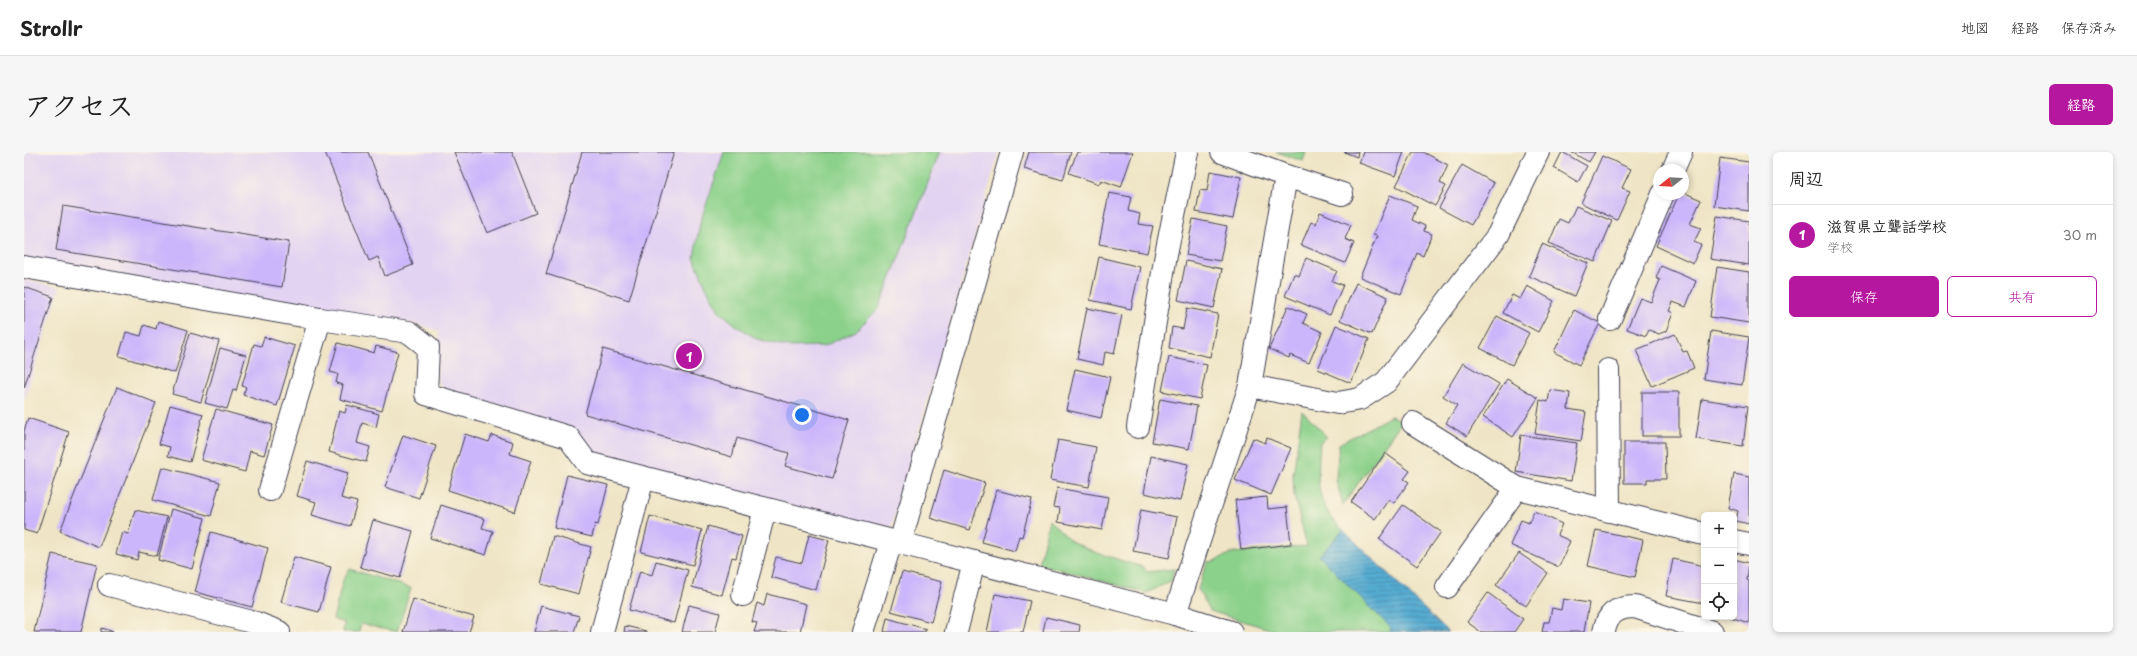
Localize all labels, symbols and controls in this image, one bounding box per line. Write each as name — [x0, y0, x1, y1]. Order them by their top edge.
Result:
text: Strollr — [20, 14, 83, 42]
text: 地図 — [1961, 17, 1989, 38]
text: 経路 — [2011, 17, 2039, 38]
text: 保存済み — [2061, 17, 2117, 38]
text: アクセス — [24, 83, 134, 126]
button: 経路 — [2049, 84, 2113, 125]
north arrow — [1653, 164, 1689, 200]
text: 周辺 — [1789, 165, 1823, 191]
text: 滋賀県立聾話学校 — [1827, 214, 1947, 237]
text: 1 — [1799, 225, 1805, 244]
text: 30 m — [2063, 225, 2097, 244]
text: 学校 — [1827, 237, 1853, 256]
button: 保存 — [1789, 276, 1939, 317]
button: 共有 — [1947, 276, 2097, 317]
pin: 1 — [676, 341, 702, 371]
your location — [792, 405, 812, 425]
map controls — [1701, 512, 1737, 620]
button: + — [1701, 512, 1737, 548]
button: − — [1701, 548, 1737, 584]
button: locate — [1701, 584, 1737, 620]

